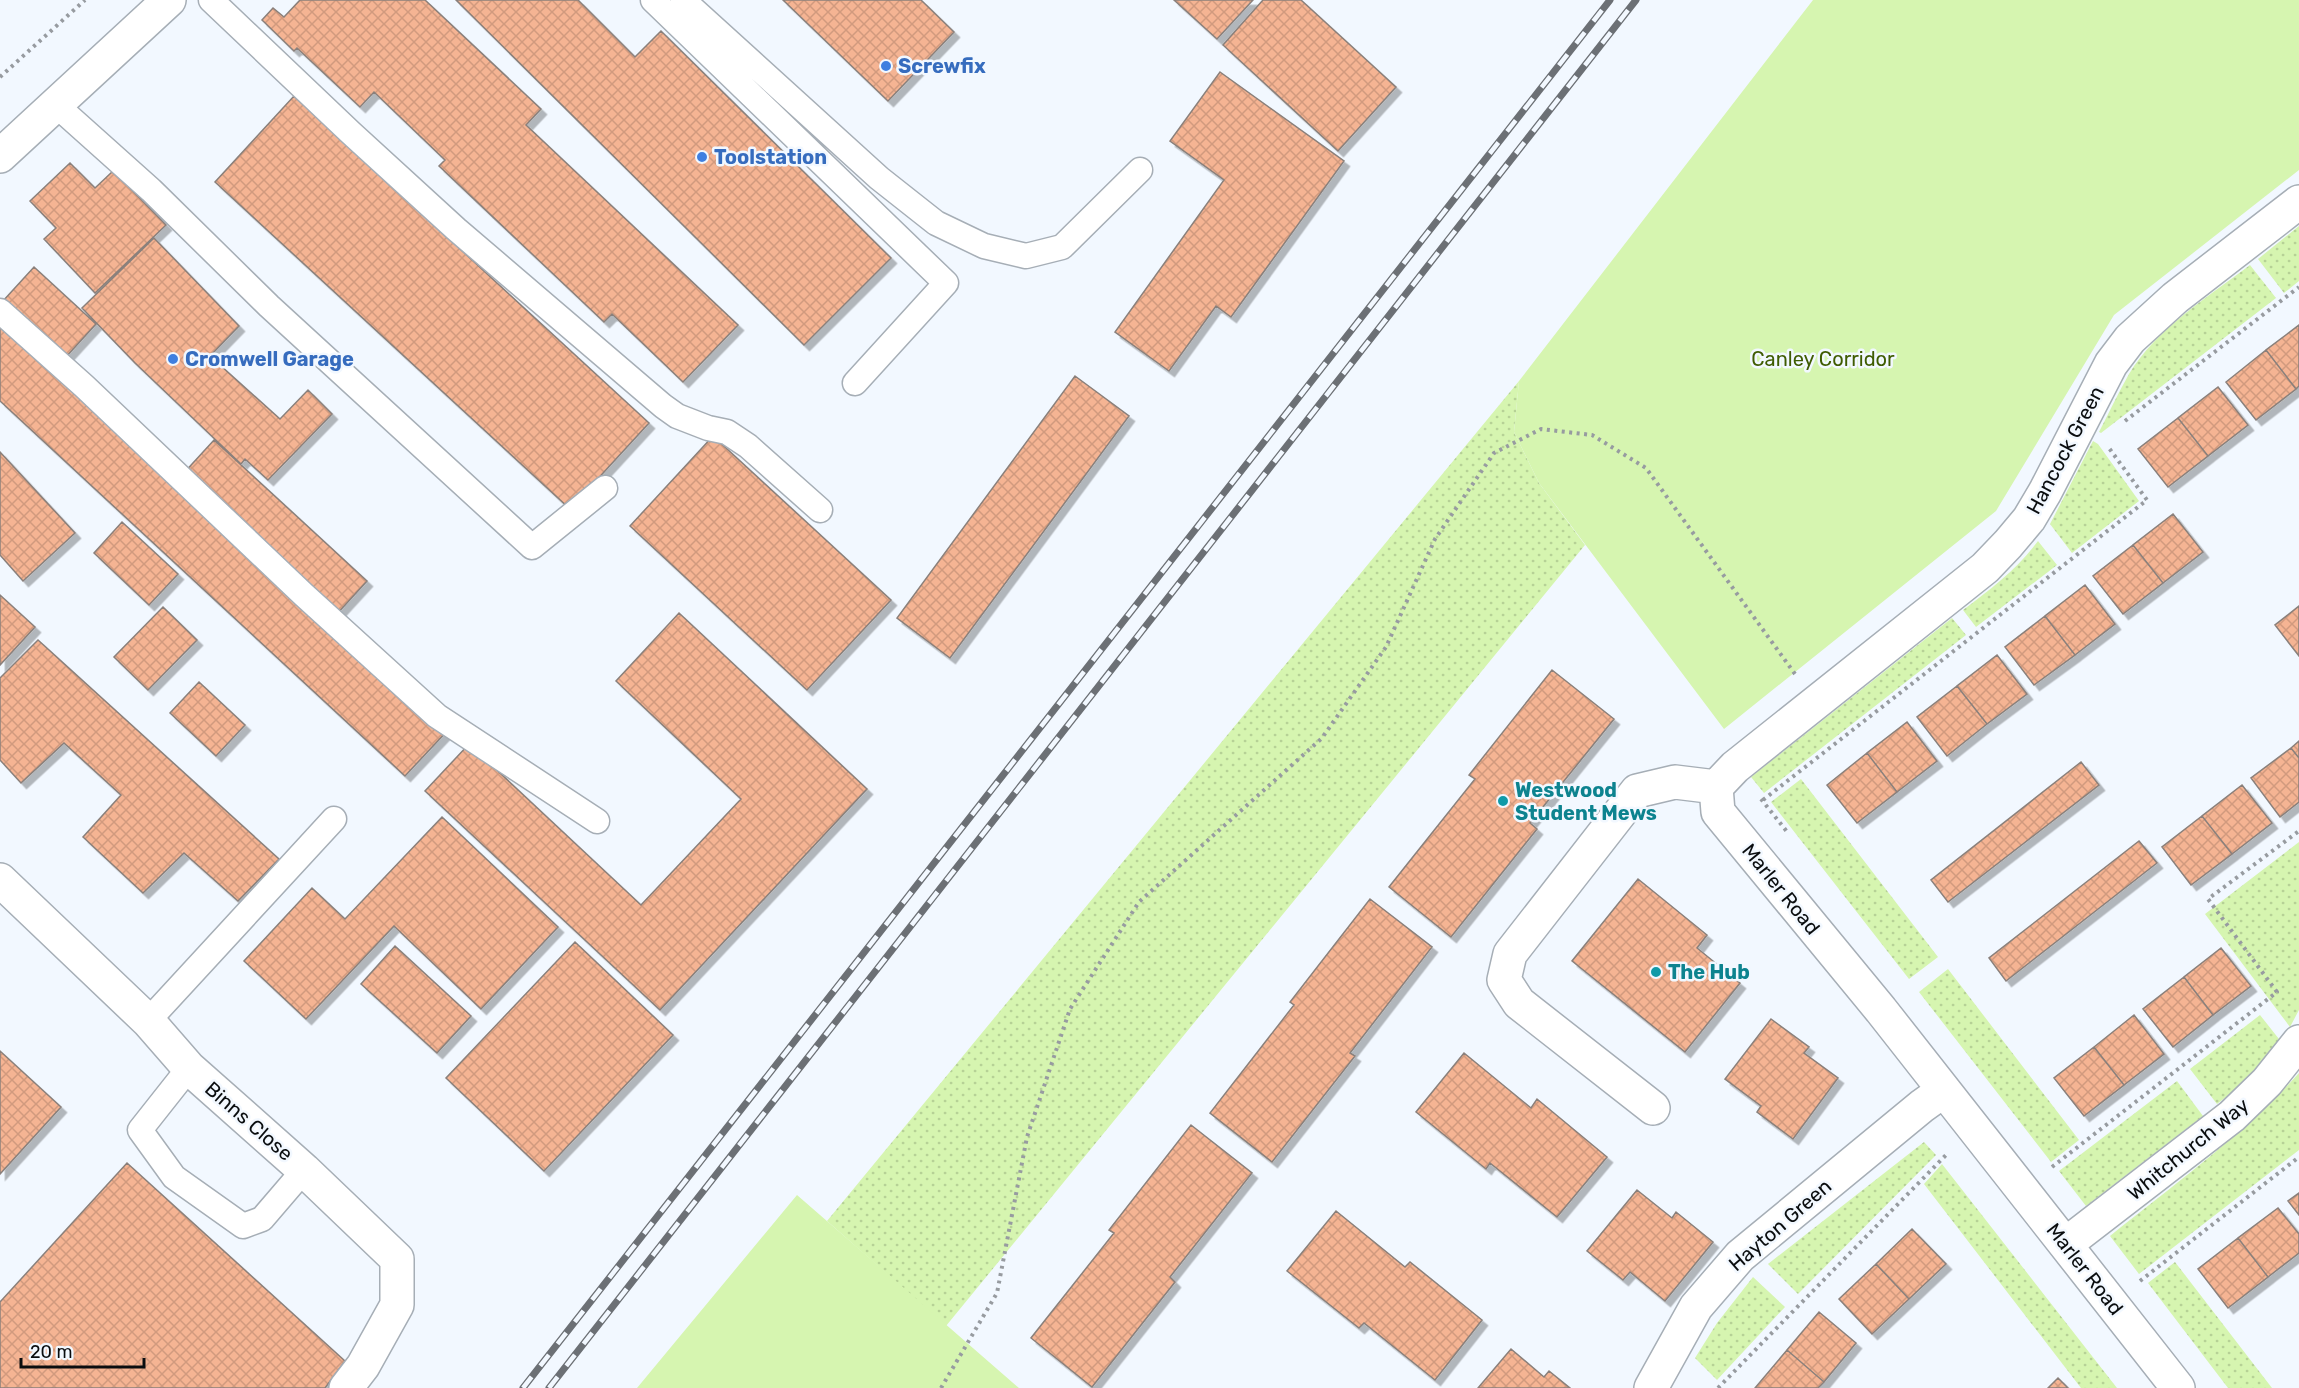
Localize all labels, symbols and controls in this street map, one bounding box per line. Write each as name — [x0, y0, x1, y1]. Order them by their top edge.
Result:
place label: Screwfix — [898, 54, 986, 78]
marker: Screwfix — [879, 59, 893, 73]
place label: Toolstation — [714, 145, 827, 169]
marker: Toolstation — [695, 150, 709, 164]
place label: Cromwell Garage — [185, 347, 354, 371]
park label: Canley Corridor — [1751, 347, 1895, 371]
marker: Cromwell Garage — [166, 352, 180, 366]
street label: Hancock Green — [2021, 382, 2109, 518]
place label: Westwood Student Mews — [1515, 778, 1657, 825]
marker: Westwood Student Mews — [1496, 794, 1510, 808]
street label: Marler Road — [1737, 839, 1825, 939]
place label: The Hub — [1668, 960, 1750, 984]
marker: The Hub — [1649, 965, 1663, 979]
street label: Binns Close — [200, 1076, 298, 1166]
street label: Whitchurch Way — [2123, 1093, 2253, 1205]
street label: Hayton Green — [1724, 1174, 1836, 1276]
street label: Marler Road — [2042, 1218, 2128, 1320]
scale bar — [21, 1331, 144, 1369]
text: 20 m — [30, 1341, 72, 1363]

